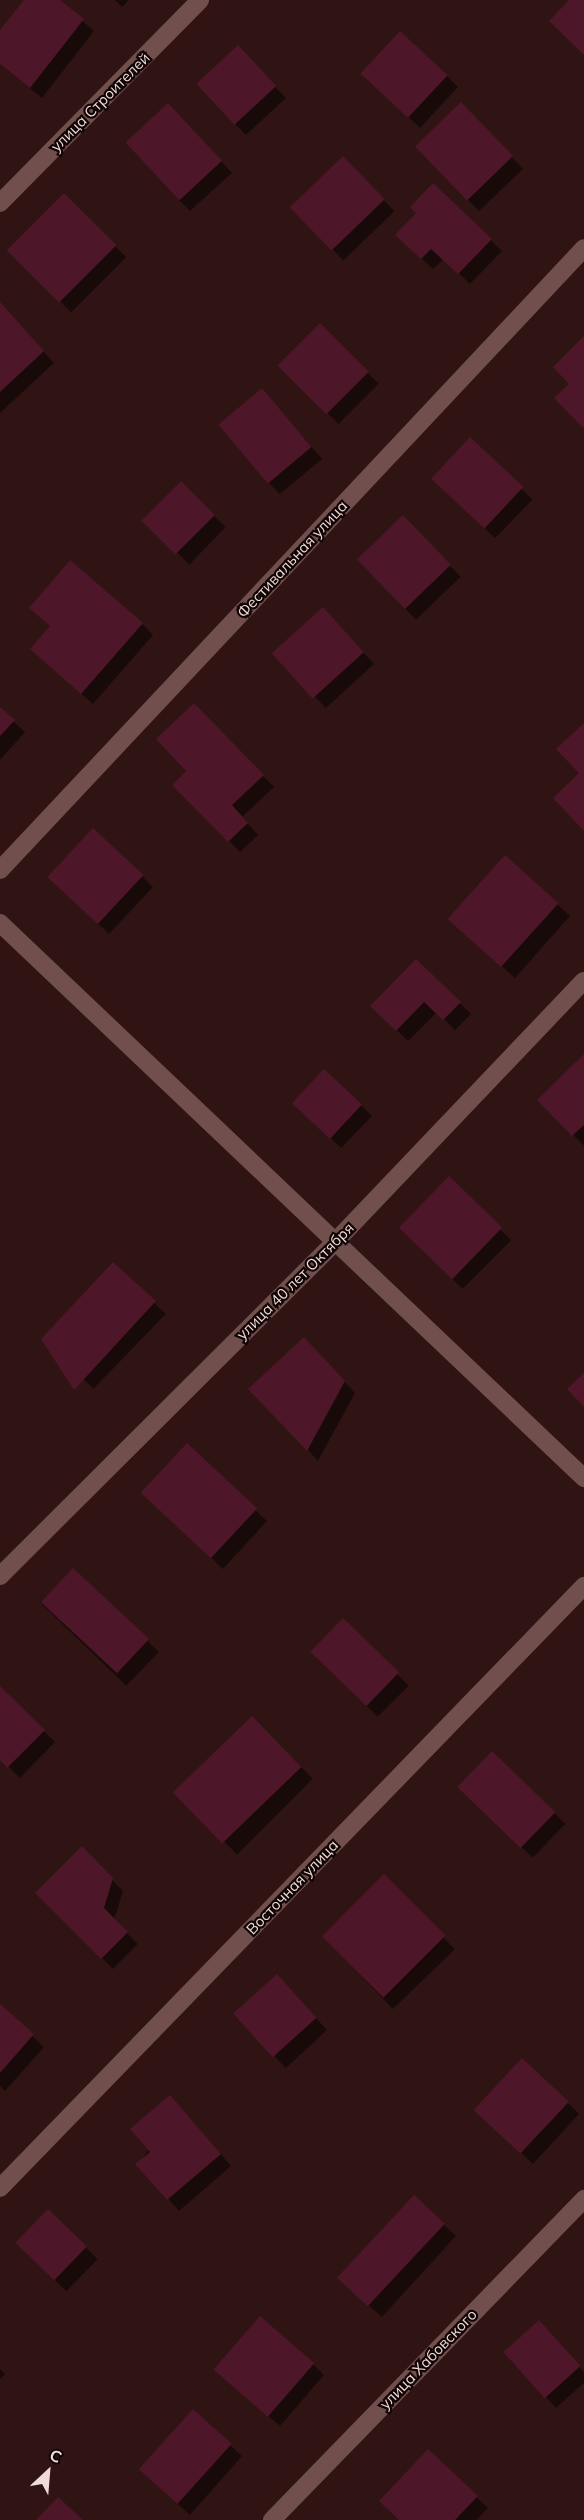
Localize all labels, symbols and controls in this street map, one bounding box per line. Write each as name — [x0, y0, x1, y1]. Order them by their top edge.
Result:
street label: улица Строителей — [47, 49, 153, 155]
street label: Фестивальная улица — [233, 497, 351, 621]
street label: улица 40 лет Октября — [233, 1219, 357, 1343]
street label: Восточная улица — [242, 1836, 342, 1938]
street label: улица Хабовского — [376, 2305, 480, 2413]
north arrow — [18, 2442, 78, 2502]
text: С — [47, 2444, 65, 2467]

